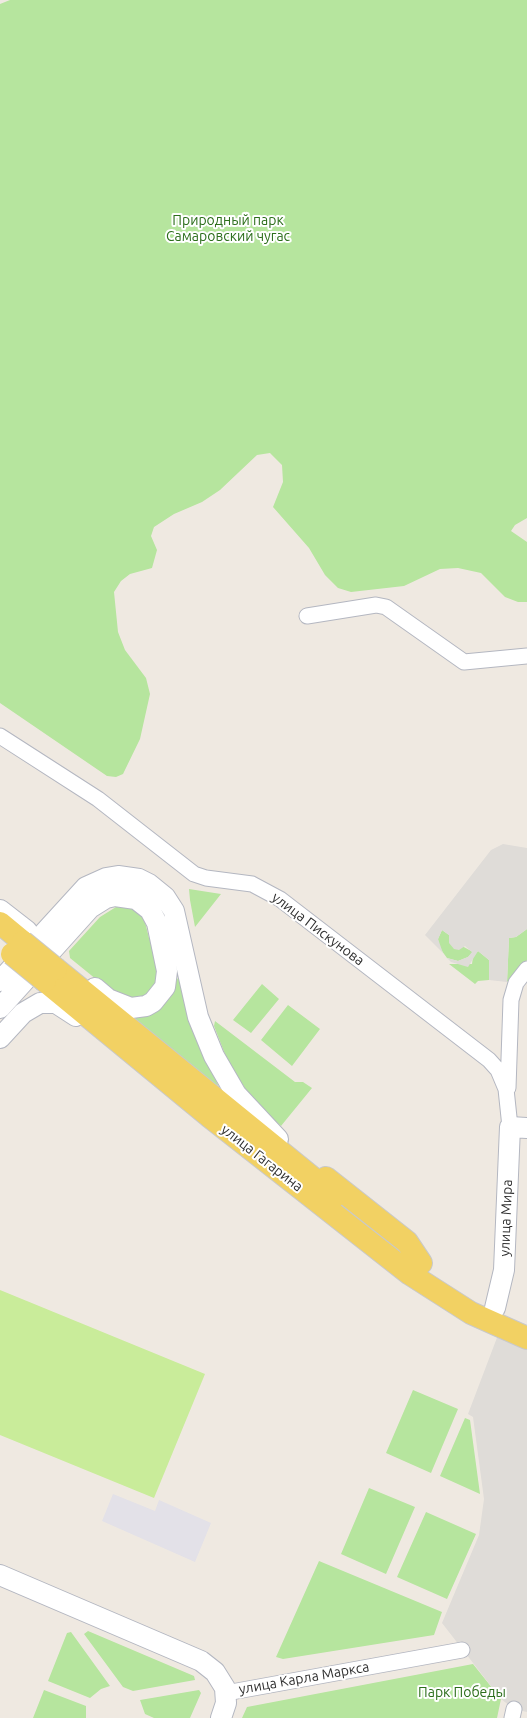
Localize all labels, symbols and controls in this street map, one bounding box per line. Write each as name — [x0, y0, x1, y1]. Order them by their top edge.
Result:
park label: Природный парк Самаровский чугас — [166, 212, 290, 244]
street label: улица Пискунова — [269, 889, 367, 969]
street label: улица Гагарина — [218, 1121, 306, 1195]
street label: улица Мира — [496, 1179, 516, 1257]
street label: улица Карла Маркса — [237, 1658, 371, 1698]
park label: Парк Победы — [418, 1684, 506, 1700]

